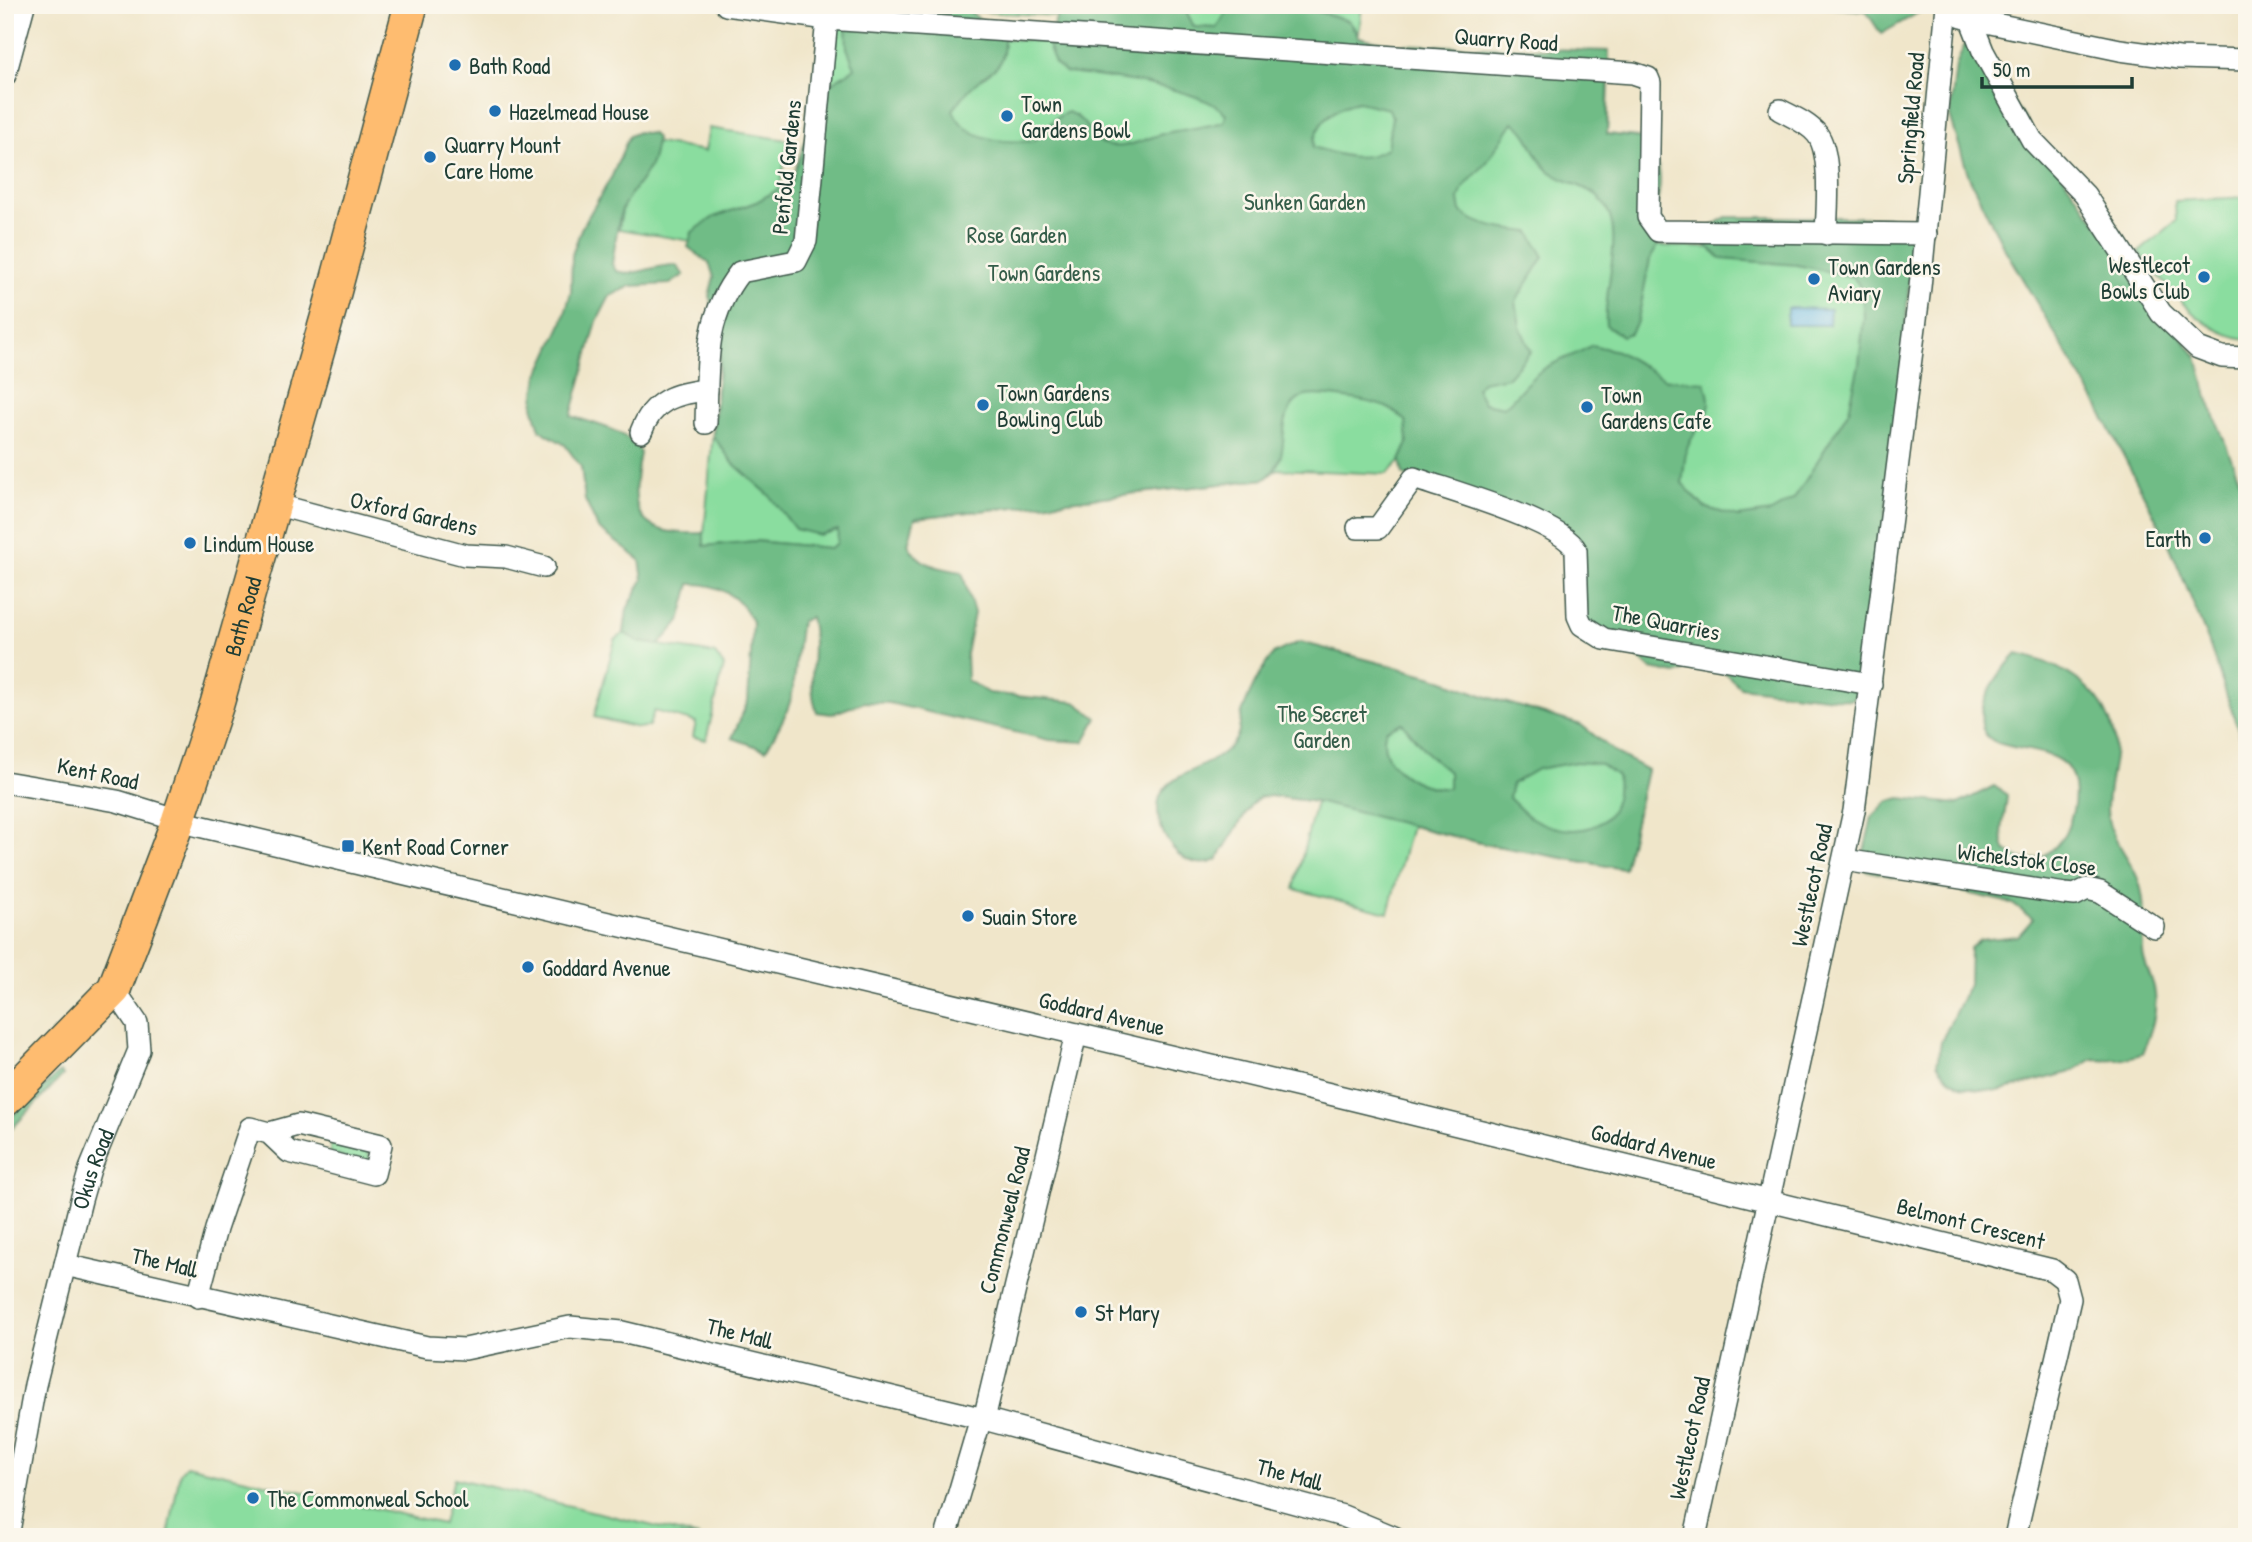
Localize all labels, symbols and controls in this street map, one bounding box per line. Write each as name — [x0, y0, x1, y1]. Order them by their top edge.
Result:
street label: Quarry Road — [1453, 20, 1559, 58]
scale bar — [1982, 46, 2133, 90]
place label: Bath Road — [469, 50, 550, 81]
street label: Springfield Road — [1889, 51, 1931, 185]
text: 50 m — [1993, 55, 2030, 84]
marker: Bath Road — [447, 57, 463, 73]
place label: Town Gardens Bowl — [1021, 88, 1131, 145]
place label: Hazelmead House — [509, 96, 649, 127]
street label: Penfold Gardens — [764, 98, 808, 236]
marker: Hazelmead House — [487, 103, 503, 119]
marker: Town Gardens Bowl — [999, 108, 1015, 124]
place label: Quarry Mount Care Home — [444, 129, 562, 186]
marker: Quarry Mount Care Home — [422, 149, 438, 165]
park label: Sunken Garden — [1244, 186, 1366, 217]
park label: Rose Garden — [967, 219, 1067, 250]
place label: Westlecot Bowls Club — [2101, 249, 2191, 306]
place label: Town Gardens Aviary — [1828, 251, 1941, 308]
park label: Town Gardens — [988, 257, 1100, 288]
marker: Westlecot Bowls Club — [2196, 269, 2212, 285]
marker: Town Gardens Aviary — [1806, 271, 1822, 287]
place label: Town Gardens Bowling Club — [997, 377, 1110, 434]
place label: Town Gardens Cafe — [1601, 379, 1712, 436]
marker: Town Gardens Bowling Club — [975, 397, 991, 413]
marker: Town Gardens Cafe — [1579, 399, 1595, 415]
street label: Oxford Gardens — [347, 483, 481, 543]
place label: Earth — [2145, 523, 2191, 554]
place label: Lindum House — [204, 528, 314, 559]
marker: Earth — [2197, 530, 2213, 546]
marker: Lindum House — [182, 535, 198, 551]
street label: Bath Road — [216, 573, 268, 660]
street label: The Quarries — [1610, 596, 1723, 648]
park label: The Secret Garden — [1277, 698, 1368, 755]
street label: Kent Road — [54, 749, 142, 797]
street label: Westlecot Road — [1783, 821, 1839, 949]
place label: Kent Road Corner — [362, 831, 509, 862]
street label: Wichelstok Close — [1956, 835, 2098, 883]
marker: Kent Road Corner — [340, 838, 356, 854]
place label: Suain Store — [982, 901, 1077, 932]
marker: Suain Store — [960, 908, 976, 924]
place label: Goddard Avenue — [542, 952, 671, 983]
marker: Goddard Avenue — [520, 959, 536, 975]
street label: Goddard Avenue — [1036, 983, 1168, 1043]
street label: Goddard Avenue — [1588, 1115, 1720, 1177]
street label: Okus Road — [64, 1124, 120, 1212]
street label: Commonweal Road — [971, 1143, 1037, 1297]
street label: Belmont Crescent — [1894, 1190, 2049, 1257]
street label: The Mall — [129, 1239, 202, 1285]
place label: St Mary — [1095, 1297, 1160, 1328]
marker: St Mary — [1073, 1304, 1089, 1320]
street label: The Mall — [704, 1310, 778, 1356]
street label: Westlecot Road — [1661, 1374, 1717, 1502]
street label: The Mall — [1253, 1450, 1328, 1498]
place label: The Commonweal School — [267, 1483, 470, 1514]
marker: The Commonweal School — [245, 1490, 261, 1506]

